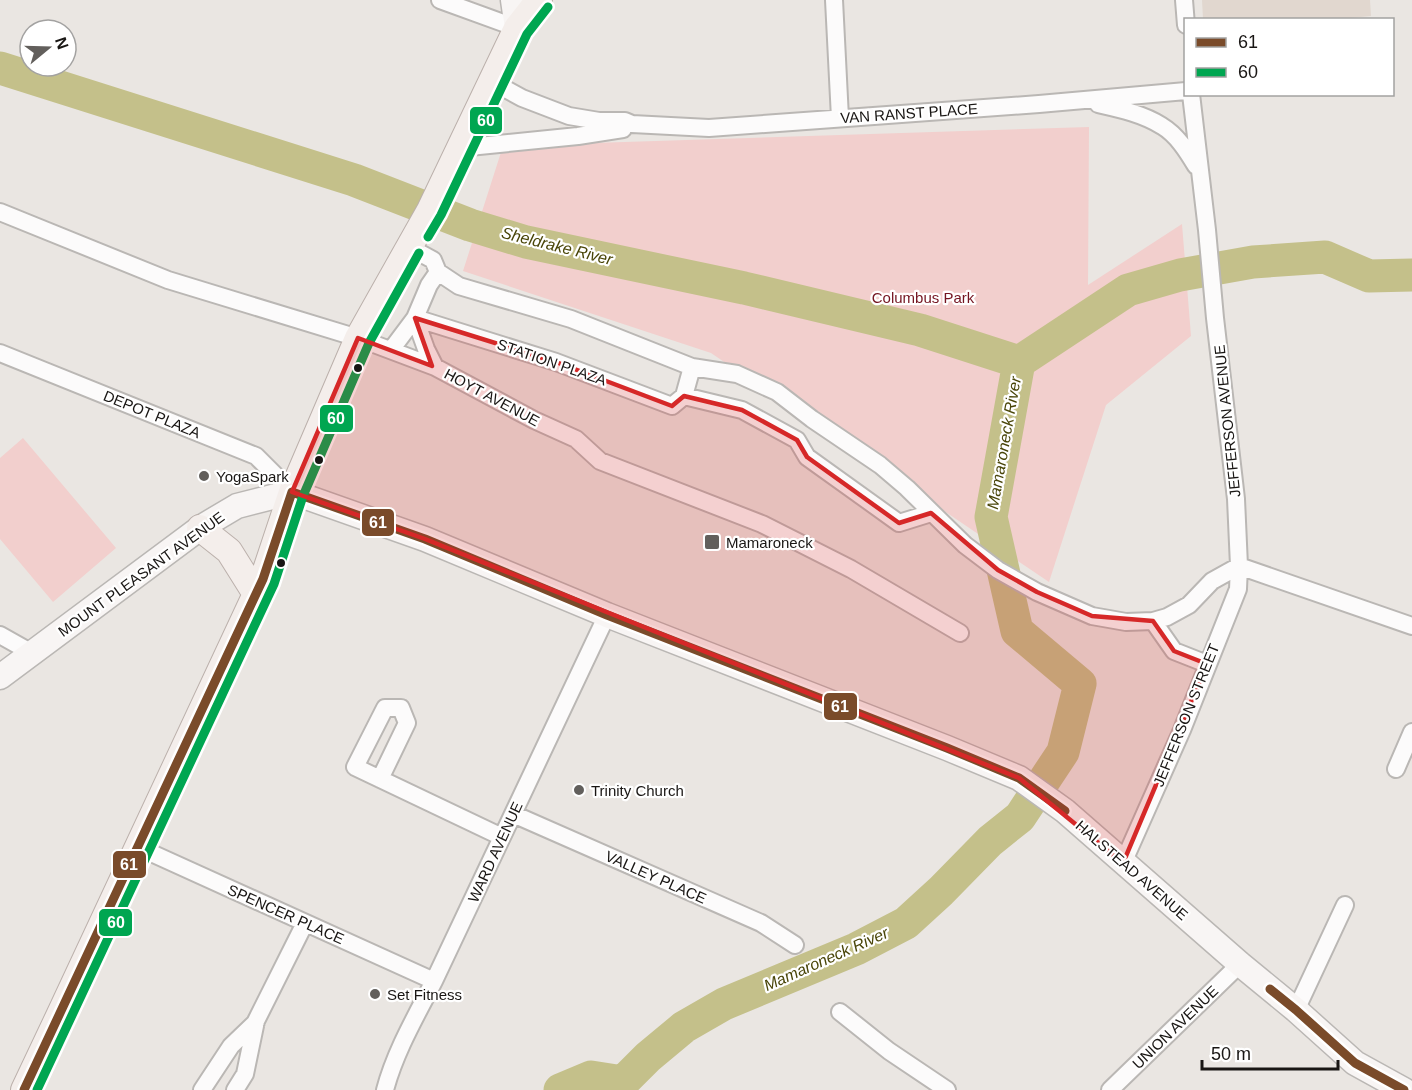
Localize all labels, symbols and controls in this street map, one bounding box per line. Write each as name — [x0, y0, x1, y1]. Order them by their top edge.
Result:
north arrow — [18, 18, 78, 78]
legend — [1184, 18, 1394, 96]
text: 61 — [1238, 32, 1258, 52]
text: N — [52, 35, 72, 52]
text: 60 — [1238, 62, 1258, 82]
street label: VAN RANST PLACE — [840, 100, 978, 126]
line badge: 60 — [469, 106, 503, 135]
text: 60 — [477, 112, 495, 129]
water label: Sheldrake River — [500, 224, 615, 268]
park label: Columbus Park — [872, 289, 975, 306]
street label: STATION PLAZA — [495, 335, 609, 389]
street label: JEFFERSON AVENUE — [1211, 344, 1243, 498]
unlabelled marker — [352, 362, 364, 374]
street label: HOYT AVENUE — [442, 365, 542, 429]
water label: Mamaroneck River — [984, 375, 1024, 511]
street label: DEPOT PLAZA — [101, 387, 203, 441]
line badge: 60 — [319, 404, 354, 433]
text: 60 — [327, 410, 345, 427]
unlabelled marker — [313, 454, 325, 466]
place label: YogaSpark — [216, 468, 289, 485]
marker: YogaSpark — [197, 469, 211, 483]
street label: MOUNT PLEASANT AVENUE — [55, 508, 227, 640]
line badge: 61 — [361, 508, 395, 537]
text: 61 — [369, 514, 387, 531]
marker: Mamaroneck — [703, 533, 721, 551]
place label: Mamaroneck — [726, 534, 813, 551]
unlabelled marker — [275, 557, 287, 569]
street label: JEFFERSON STREET — [1150, 641, 1222, 789]
line badge: 61 — [823, 692, 858, 721]
text: 61 — [831, 698, 849, 715]
place label: Trinity Church — [591, 782, 684, 799]
marker: Trinity Church — [572, 783, 586, 797]
street label: WARD AVENUE — [464, 799, 526, 905]
street label: HALSTEAD AVENUE — [1072, 817, 1192, 923]
street label: VALLEY PLACE — [603, 847, 709, 907]
line badge: 61 — [112, 850, 147, 879]
text: 61 — [120, 856, 138, 873]
street label: SPENCER PLACE — [225, 881, 347, 947]
line badge: 60 — [98, 908, 133, 937]
text: 60 — [107, 914, 125, 931]
water label: Mamaroneck River — [761, 924, 891, 994]
street label: UNION AVENUE — [1129, 982, 1221, 1072]
place label: Set Fitness — [387, 986, 462, 1003]
marker: Set Fitness — [368, 987, 382, 1001]
scale bar — [1202, 1033, 1338, 1071]
text: 50 m — [1211, 1044, 1251, 1064]

